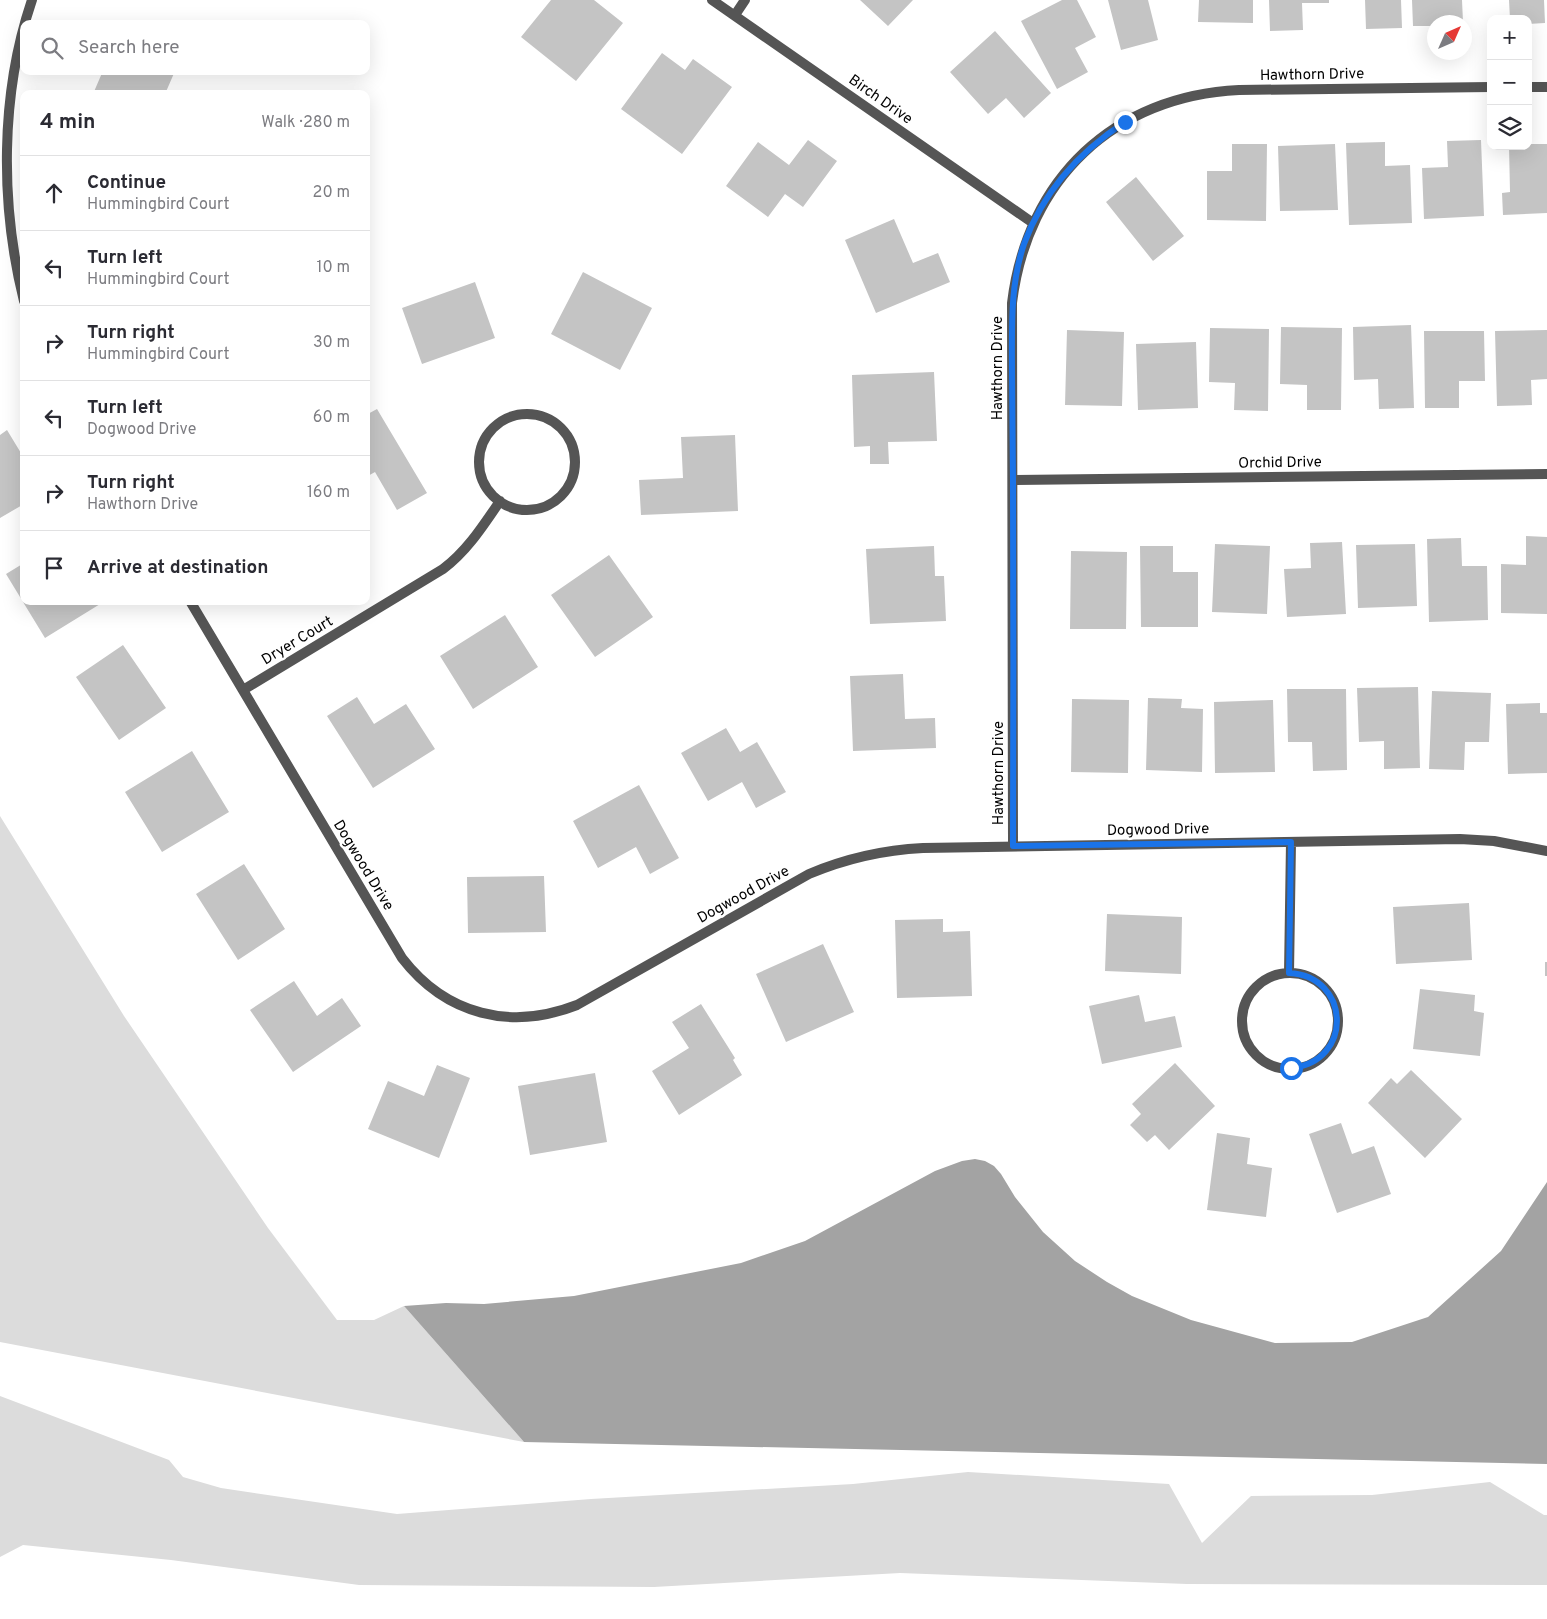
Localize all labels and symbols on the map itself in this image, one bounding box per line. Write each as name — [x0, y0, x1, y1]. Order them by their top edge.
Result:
north arrow — [1427, 15, 1472, 60]
street label: Hawthorn Drive — [1260, 65, 1364, 86]
street label: Birch Drive — [844, 71, 916, 129]
route end — [1114, 111, 1137, 134]
street label: Hawthorn Drive — [989, 316, 1008, 420]
street label: Orchid Drive — [1238, 453, 1322, 474]
street label: Dryer Court — [259, 613, 337, 670]
street label: Hawthorn Drive — [990, 721, 1009, 825]
street label: Dogwood Drive — [328, 817, 397, 915]
street label: Dogwood Drive — [1107, 820, 1209, 841]
street label: Dogwood Drive — [694, 862, 793, 928]
route start — [1280, 1057, 1303, 1080]

